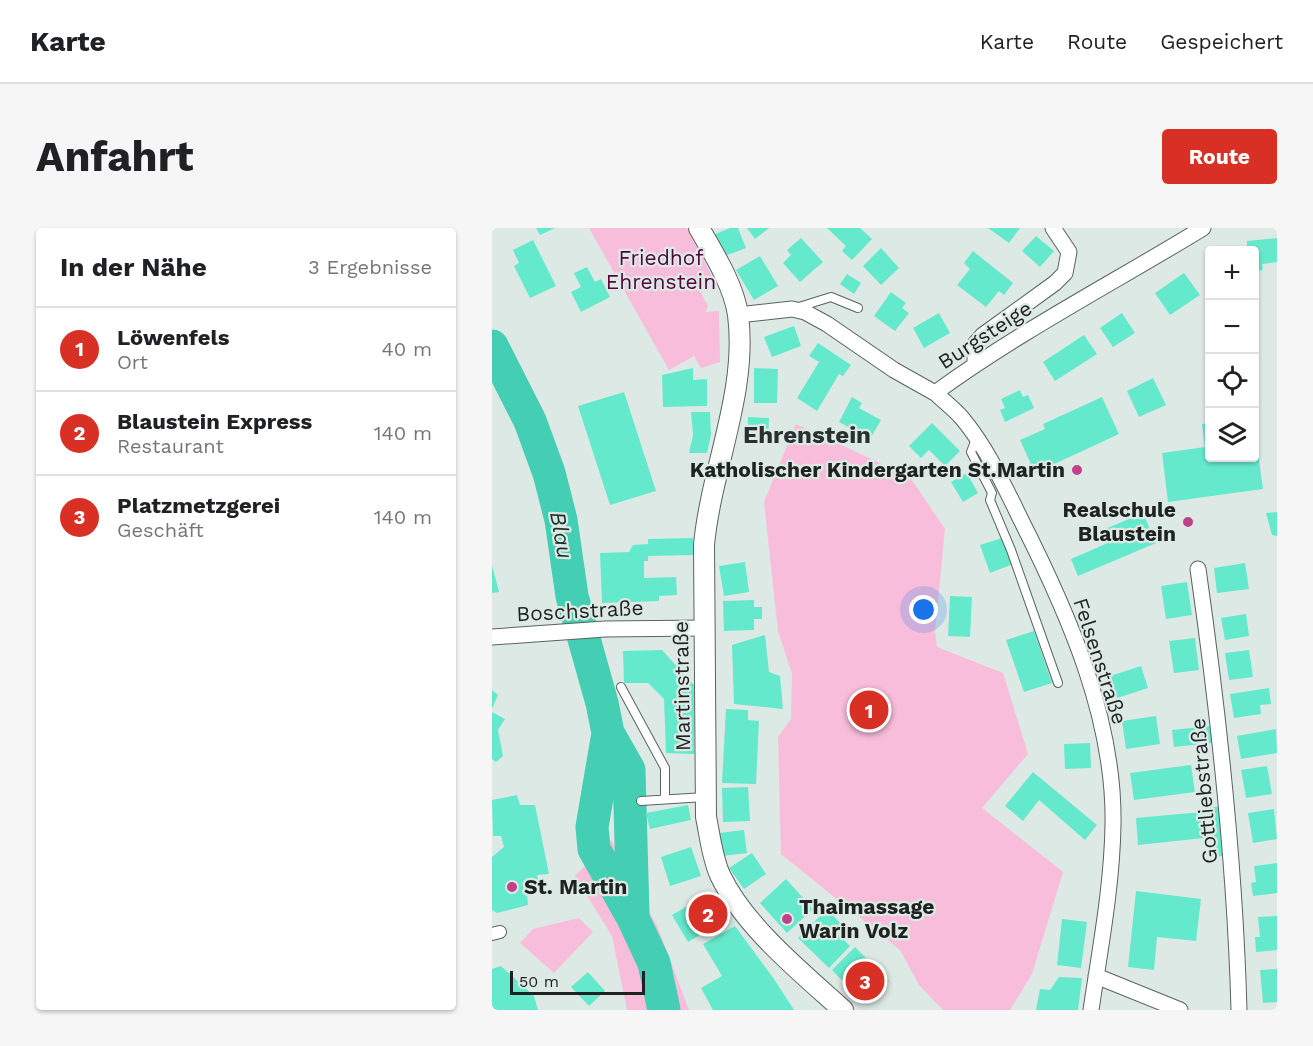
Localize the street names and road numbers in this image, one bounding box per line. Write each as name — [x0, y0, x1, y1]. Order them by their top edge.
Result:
street label: Burgsteige — [933, 295, 1036, 374]
street label: Felsenstraße — [1068, 594, 1133, 727]
street label: Boschstraße — [516, 595, 644, 626]
street label: Martinstraße — [668, 621, 695, 751]
street label: Gottliebstraße — [1185, 717, 1222, 865]

